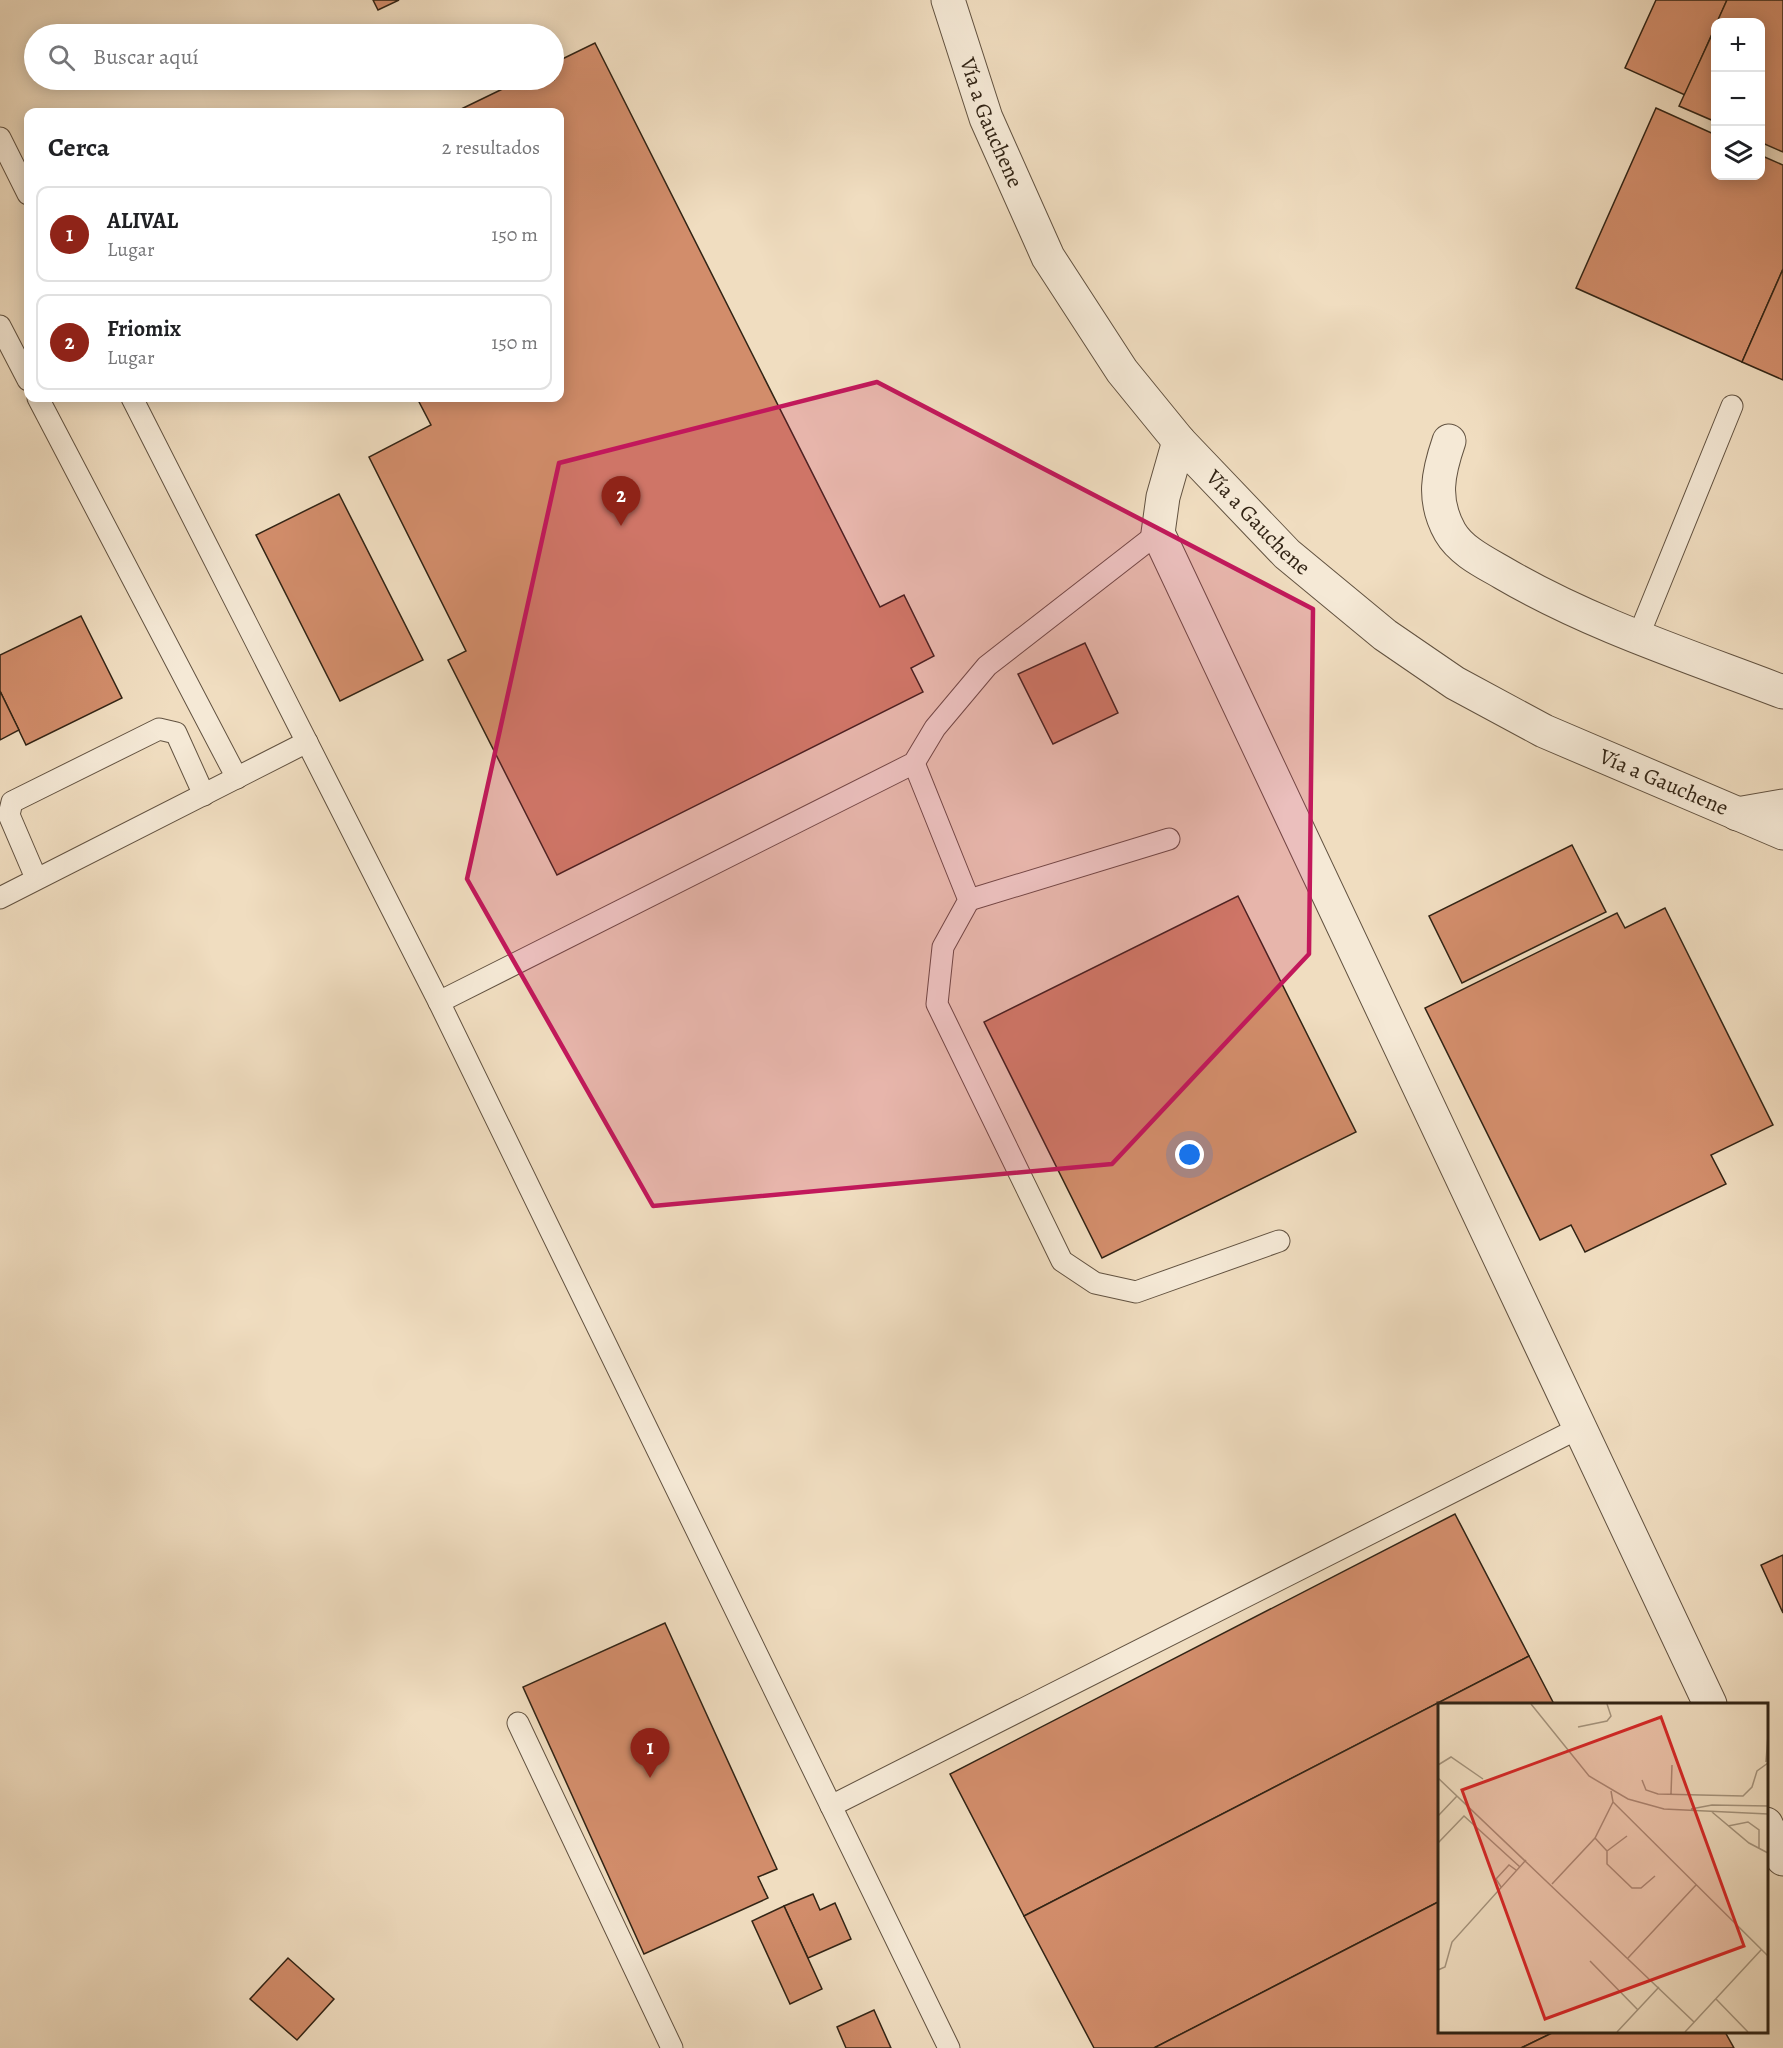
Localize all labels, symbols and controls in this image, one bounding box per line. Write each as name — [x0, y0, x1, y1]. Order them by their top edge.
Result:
map controls — [1711, 18, 1765, 180]
button: + — [1711, 18, 1765, 72]
search box — [24, 24, 564, 90]
icon: search — [45, 41, 78, 74]
text: Buscar aquí — [93, 42, 199, 72]
street label: Vía a Gauchene — [952, 53, 1030, 192]
button: − — [1711, 72, 1765, 126]
button: layers — [1711, 126, 1765, 180]
text: Cerca — [48, 130, 110, 165]
text: 2 resultados — [442, 134, 540, 161]
text: ALIVAL — [107, 206, 178, 236]
text: 1 — [66, 221, 73, 248]
text: 150 m — [491, 221, 538, 248]
text: Lugar — [107, 236, 155, 263]
text: Friomix — [107, 314, 181, 344]
text: 2 — [65, 329, 74, 356]
text: 150 m — [491, 329, 538, 356]
text: Lugar — [107, 344, 155, 371]
street label: Vía a Gauchene — [1198, 462, 1317, 582]
pin: 2 — [602, 476, 640, 526]
street label: Vía a Gauchene — [1594, 741, 1733, 823]
your location — [1175, 1140, 1204, 1169]
inset map — [1438, 1703, 1768, 2033]
pin: 1 — [630, 1728, 670, 1778]

